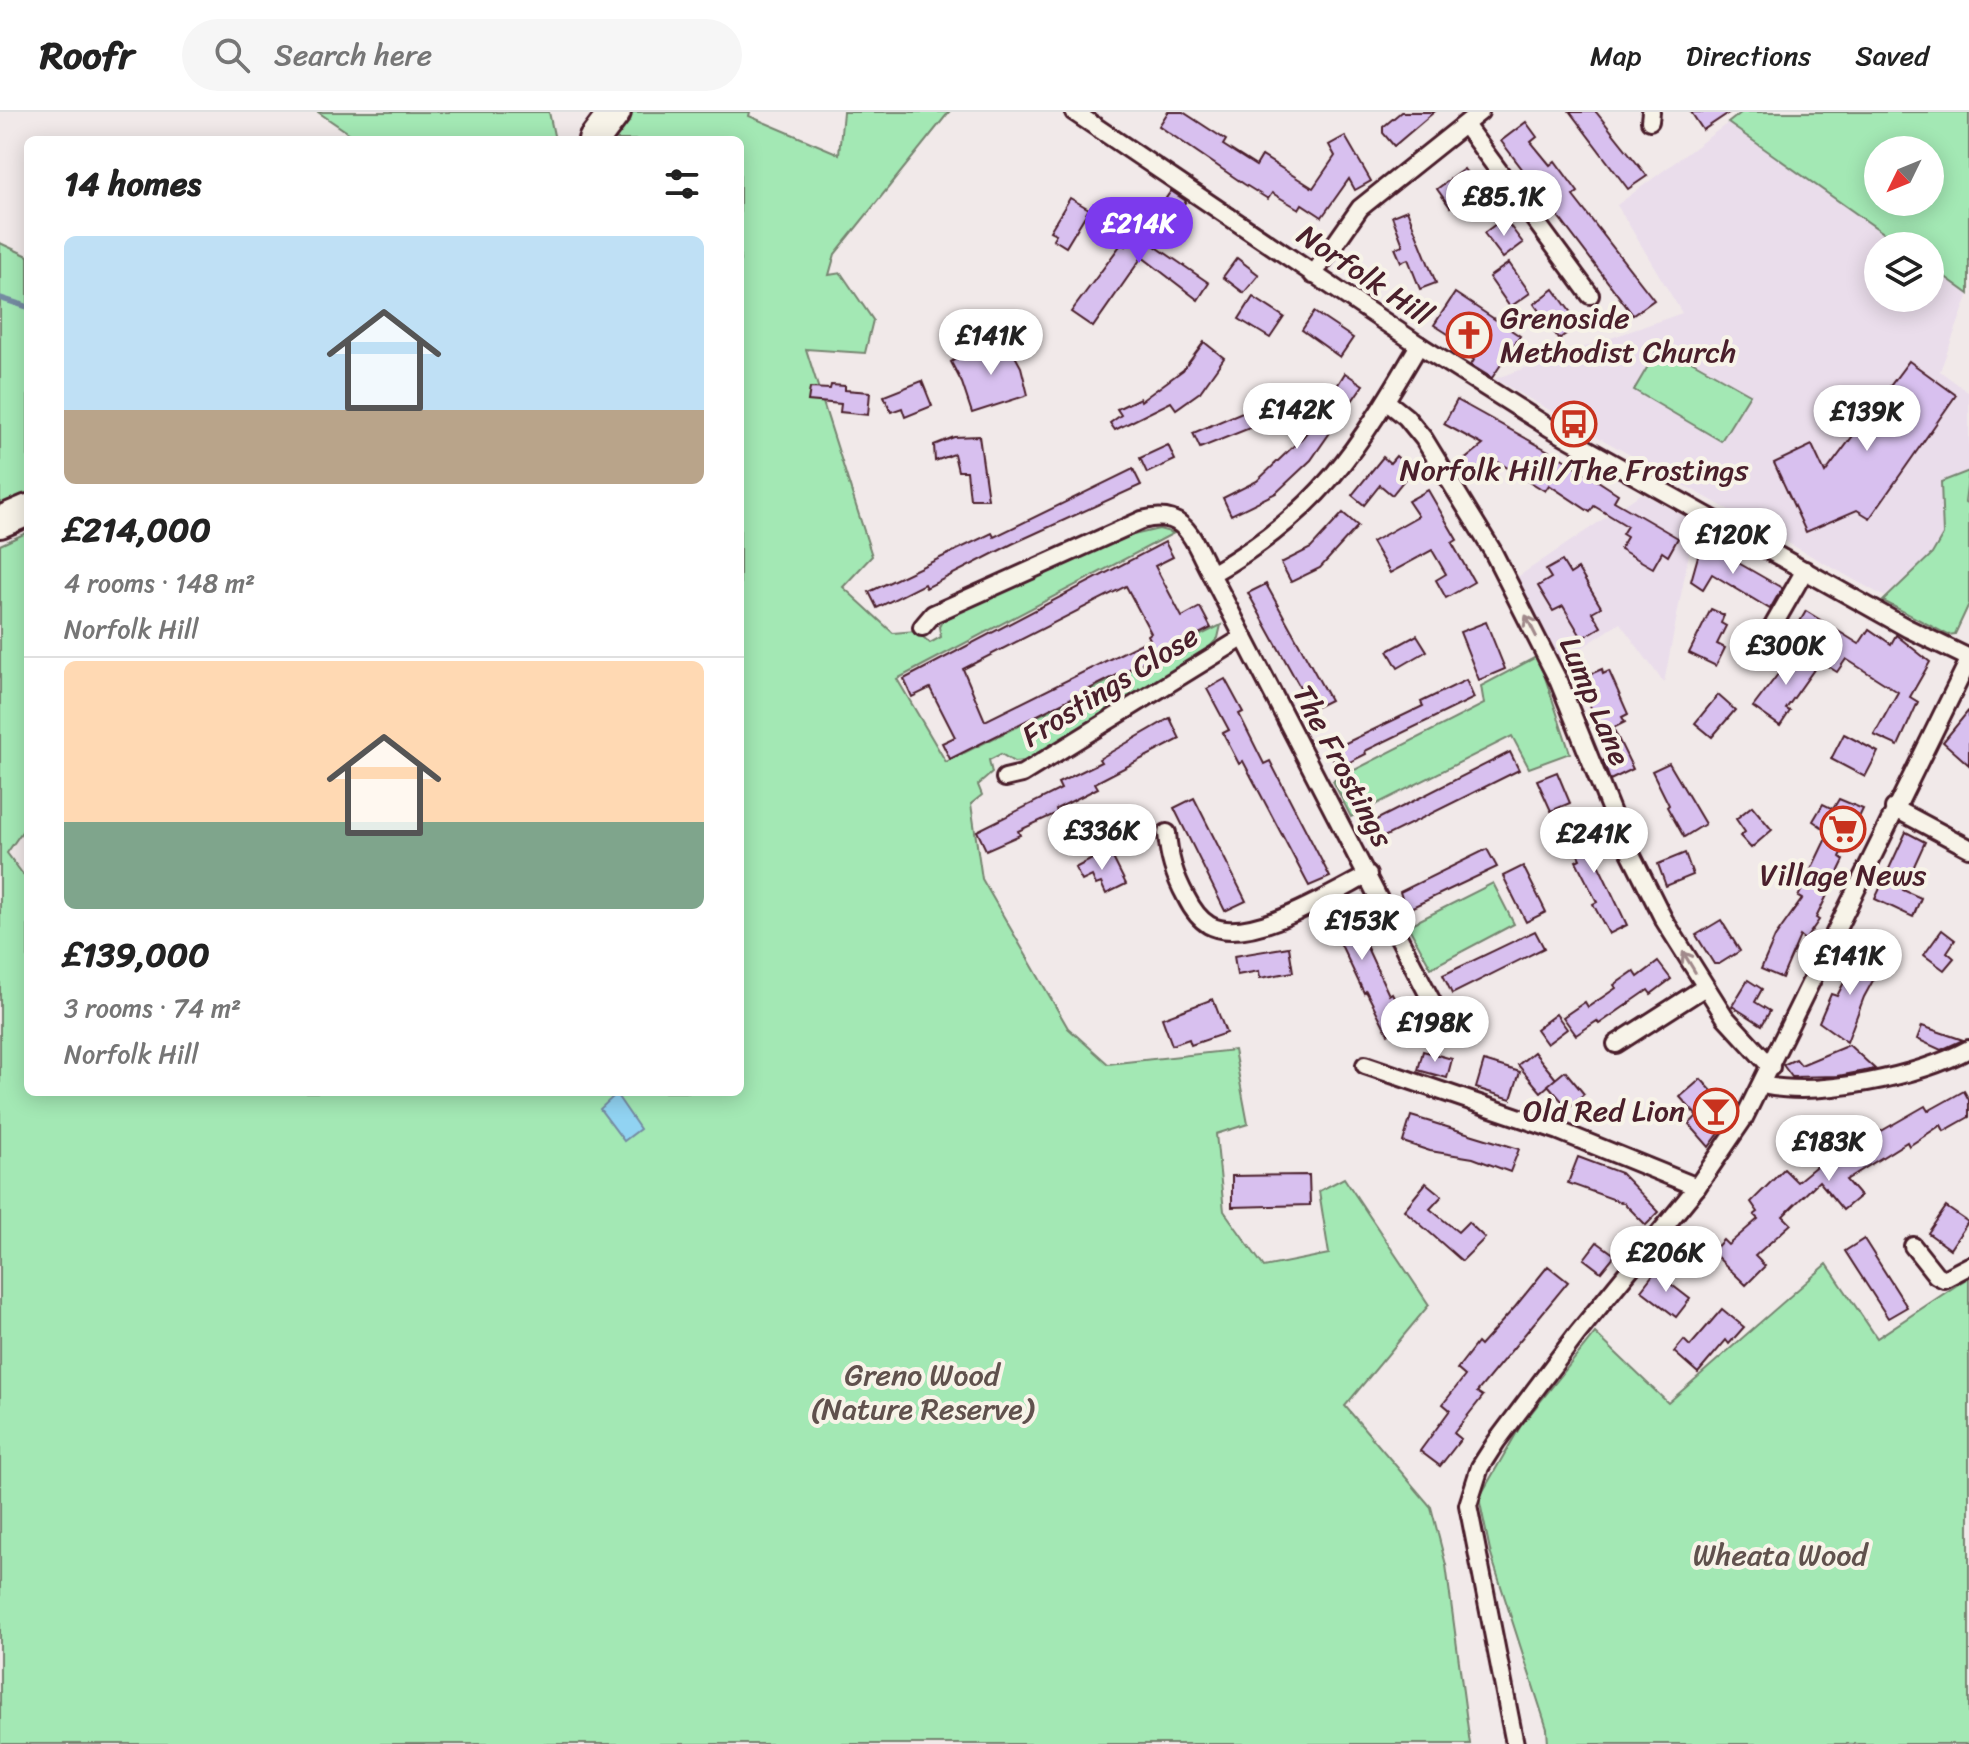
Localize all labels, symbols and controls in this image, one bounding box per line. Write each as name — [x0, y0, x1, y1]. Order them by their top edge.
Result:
search box — [182, 19, 742, 91]
text: Roofr — [40, 22, 134, 89]
text: Search here — [274, 28, 432, 82]
text: Map — [1590, 31, 1642, 80]
text: Directions — [1686, 31, 1811, 80]
text: Saved — [1855, 31, 1929, 80]
icon: search — [210, 33, 254, 77]
north arrow — [1864, 136, 1944, 216]
map controls — [1864, 136, 1944, 312]
text: 14 homes — [64, 154, 201, 214]
icon: filters — [660, 162, 704, 206]
pin: £85.1K — [1439, 170, 1569, 238]
text: £85.1K — [1464, 173, 1544, 219]
pin: £214K — [1083, 197, 1195, 265]
text: £214K — [1103, 200, 1175, 246]
street label: Norfolk Hill — [1285, 209, 1445, 341]
button: layers — [1864, 232, 1944, 312]
icon: home — [312, 288, 456, 432]
place label: Grenoside Methodist Church — [1500, 291, 1736, 379]
pin: £141K — [935, 309, 1047, 377]
church icon: Grenoside Methodist Church — [1445, 311, 1493, 359]
text: £141K — [957, 312, 1025, 358]
pin: £142K — [1241, 383, 1353, 451]
pin: £139K — [1811, 385, 1923, 453]
text: £142K — [1261, 386, 1333, 432]
text: £139K — [1832, 388, 1902, 434]
bus stop icon: Norfolk Hill/The Frostings — [1550, 400, 1598, 448]
place label: Norfolk Hill/The Frostings — [1400, 443, 1749, 497]
text: £214,000 — [64, 500, 211, 560]
pin: £120K — [1677, 508, 1789, 576]
text: £120K — [1697, 511, 1769, 557]
text: 4 rooms · 148 m² — [64, 560, 255, 606]
text: Norfolk Hill — [64, 606, 199, 652]
street label: Frostings Close — [1010, 610, 1210, 762]
one-way arrow — [1523, 614, 1539, 638]
pin: £300K — [1730, 619, 1842, 687]
text: £300K — [1748, 622, 1824, 668]
street label: Lump Lane — [1544, 628, 1646, 774]
street label: The Frostings — [1277, 675, 1409, 858]
icon: home — [312, 713, 456, 857]
pin: £336K — [1046, 804, 1158, 872]
supermarket icon: Village News — [1819, 805, 1867, 853]
text: £336K — [1066, 807, 1138, 853]
pin: £241K — [1538, 807, 1650, 875]
text: £241K — [1558, 810, 1630, 856]
place label: Village News — [1760, 848, 1926, 902]
pin: £153K — [1306, 894, 1418, 962]
text: £153K — [1327, 897, 1397, 943]
text: £139,000 — [64, 925, 210, 985]
pin: £141K — [1794, 929, 1906, 997]
text: £141K — [1816, 932, 1884, 978]
one-way arrow — [1681, 951, 1697, 974]
text: 3 rooms · 74 m² — [64, 985, 241, 1031]
pin: £198K — [1379, 996, 1491, 1064]
text: £198K — [1399, 999, 1471, 1045]
text: Norfolk Hill — [64, 1031, 199, 1077]
place label: Old Red Lion — [1523, 1084, 1685, 1138]
bar icon: Old Red Lion — [1692, 1087, 1740, 1135]
pin: £183K — [1773, 1115, 1885, 1183]
text: £183K — [1794, 1118, 1864, 1164]
pin: £206K — [1610, 1226, 1722, 1294]
text: £206K — [1628, 1229, 1704, 1275]
park label: Greno Wood (Nature Reserve) — [811, 1348, 1035, 1436]
park label: Wheata Wood — [1693, 1528, 1870, 1582]

